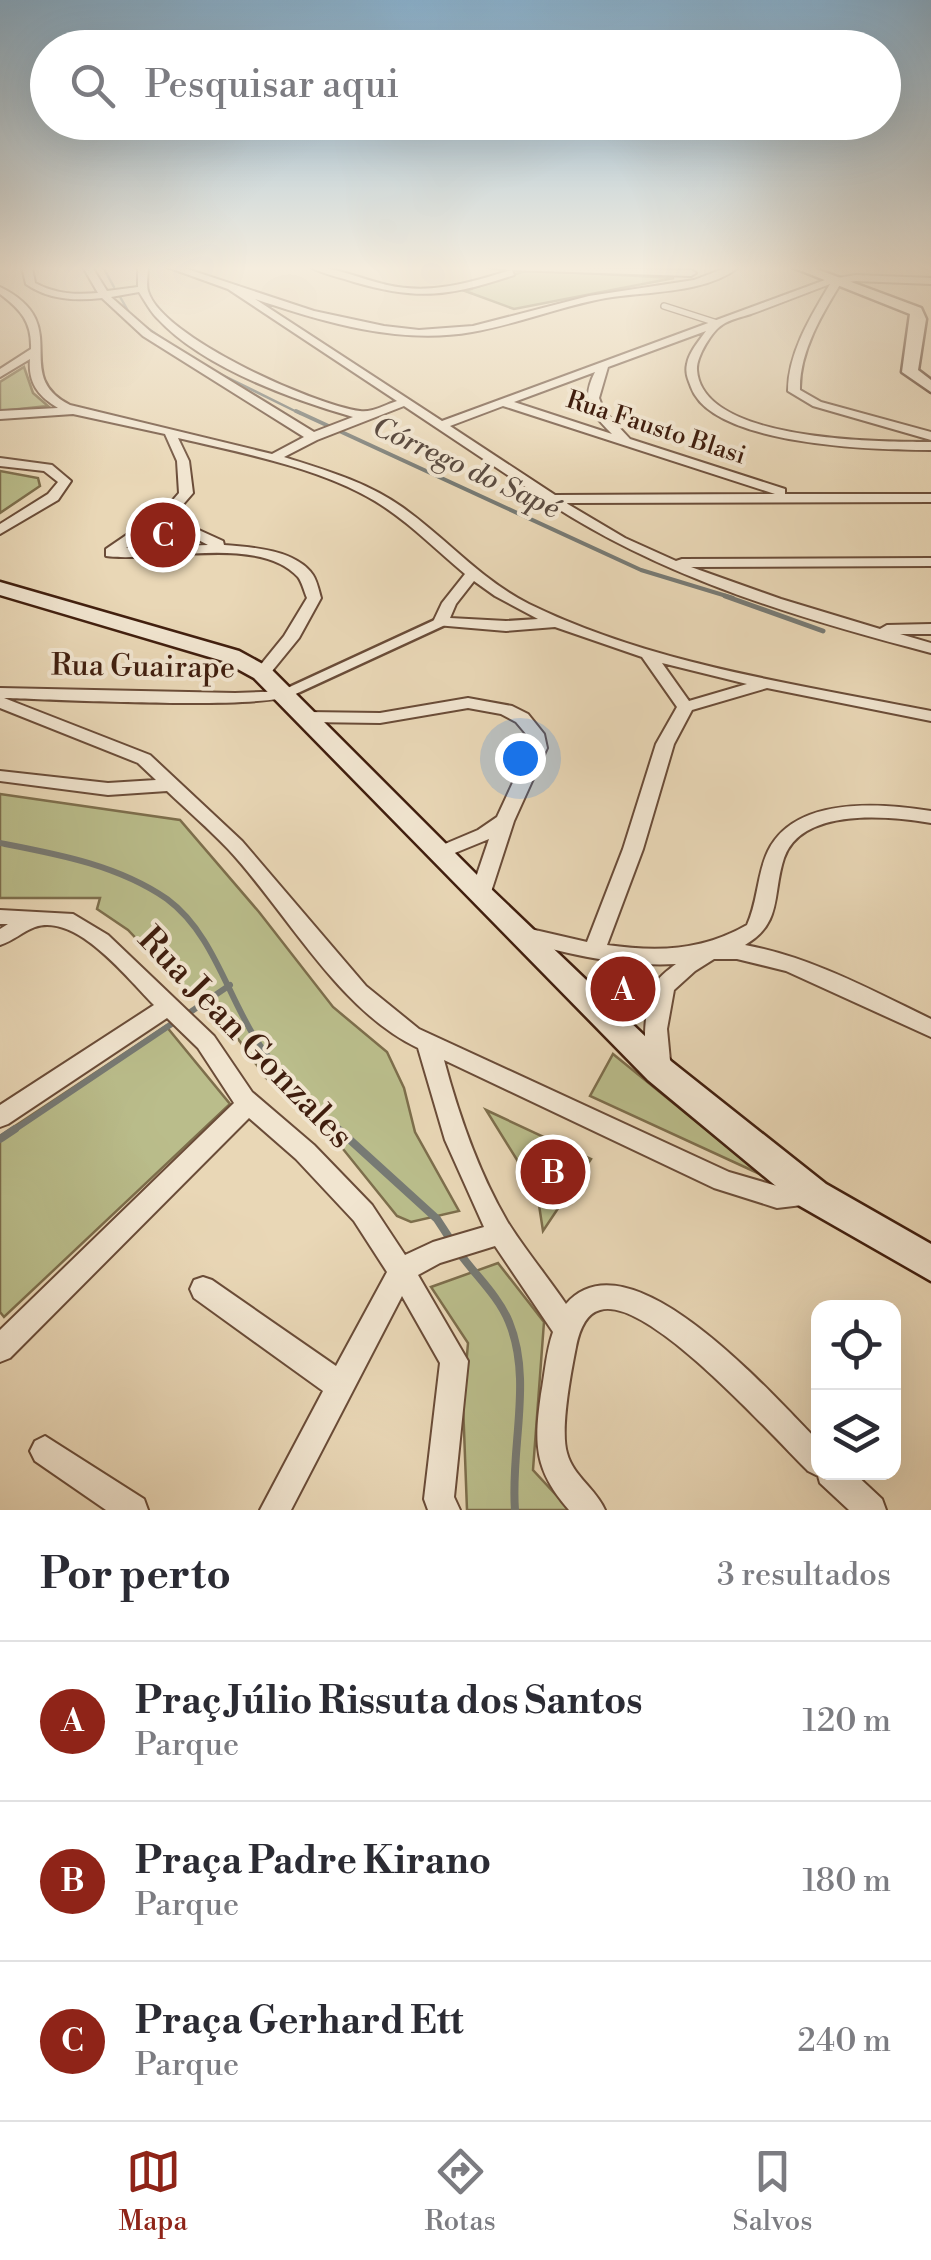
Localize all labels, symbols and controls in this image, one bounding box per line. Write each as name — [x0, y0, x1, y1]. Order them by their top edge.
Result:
search box — [30, 30, 901, 140]
icon: search — [65, 58, 120, 113]
text: Pesquisar aqui — [145, 62, 399, 109]
street label: Rua Fausto Blasi — [562, 384, 750, 472]
water label: Córrego do Sapé — [367, 409, 567, 527]
pin: C — [130, 498, 196, 572]
street label: Rua Guairape — [51, 646, 235, 688]
your location — [495, 733, 546, 784]
street label: Rua Jean Gonzales — [128, 918, 362, 1158]
pin: A — [590, 952, 656, 1026]
pin: B — [520, 1134, 586, 1210]
map controls — [811, 1300, 901, 1480]
button: locate — [811, 1300, 901, 1390]
button: layers — [811, 1390, 901, 1480]
text: Por perto — [40, 1549, 231, 1602]
text: 3 resultados — [717, 1555, 891, 1595]
text: Praç Júlio Rissuta dos Santos — [135, 1678, 643, 1725]
text: A — [61, 1701, 84, 1741]
text: 120 m — [802, 1701, 891, 1741]
text: Parque — [135, 1725, 239, 1765]
text: Praça Padre Kirano — [135, 1838, 491, 1885]
text: B — [60, 1861, 85, 1901]
text: 180 m — [802, 1861, 891, 1901]
text: Parque — [135, 1885, 239, 1925]
text: Praça Gerhard Ett — [135, 1998, 464, 2045]
text: C — [61, 2021, 84, 2061]
text: 240 m — [798, 2021, 891, 2061]
text: Parque — [135, 2045, 239, 2085]
tab: Mapa — [118, 2144, 188, 2239]
tab: Rotas — [424, 2144, 496, 2239]
tab: Salvos — [733, 2144, 813, 2239]

